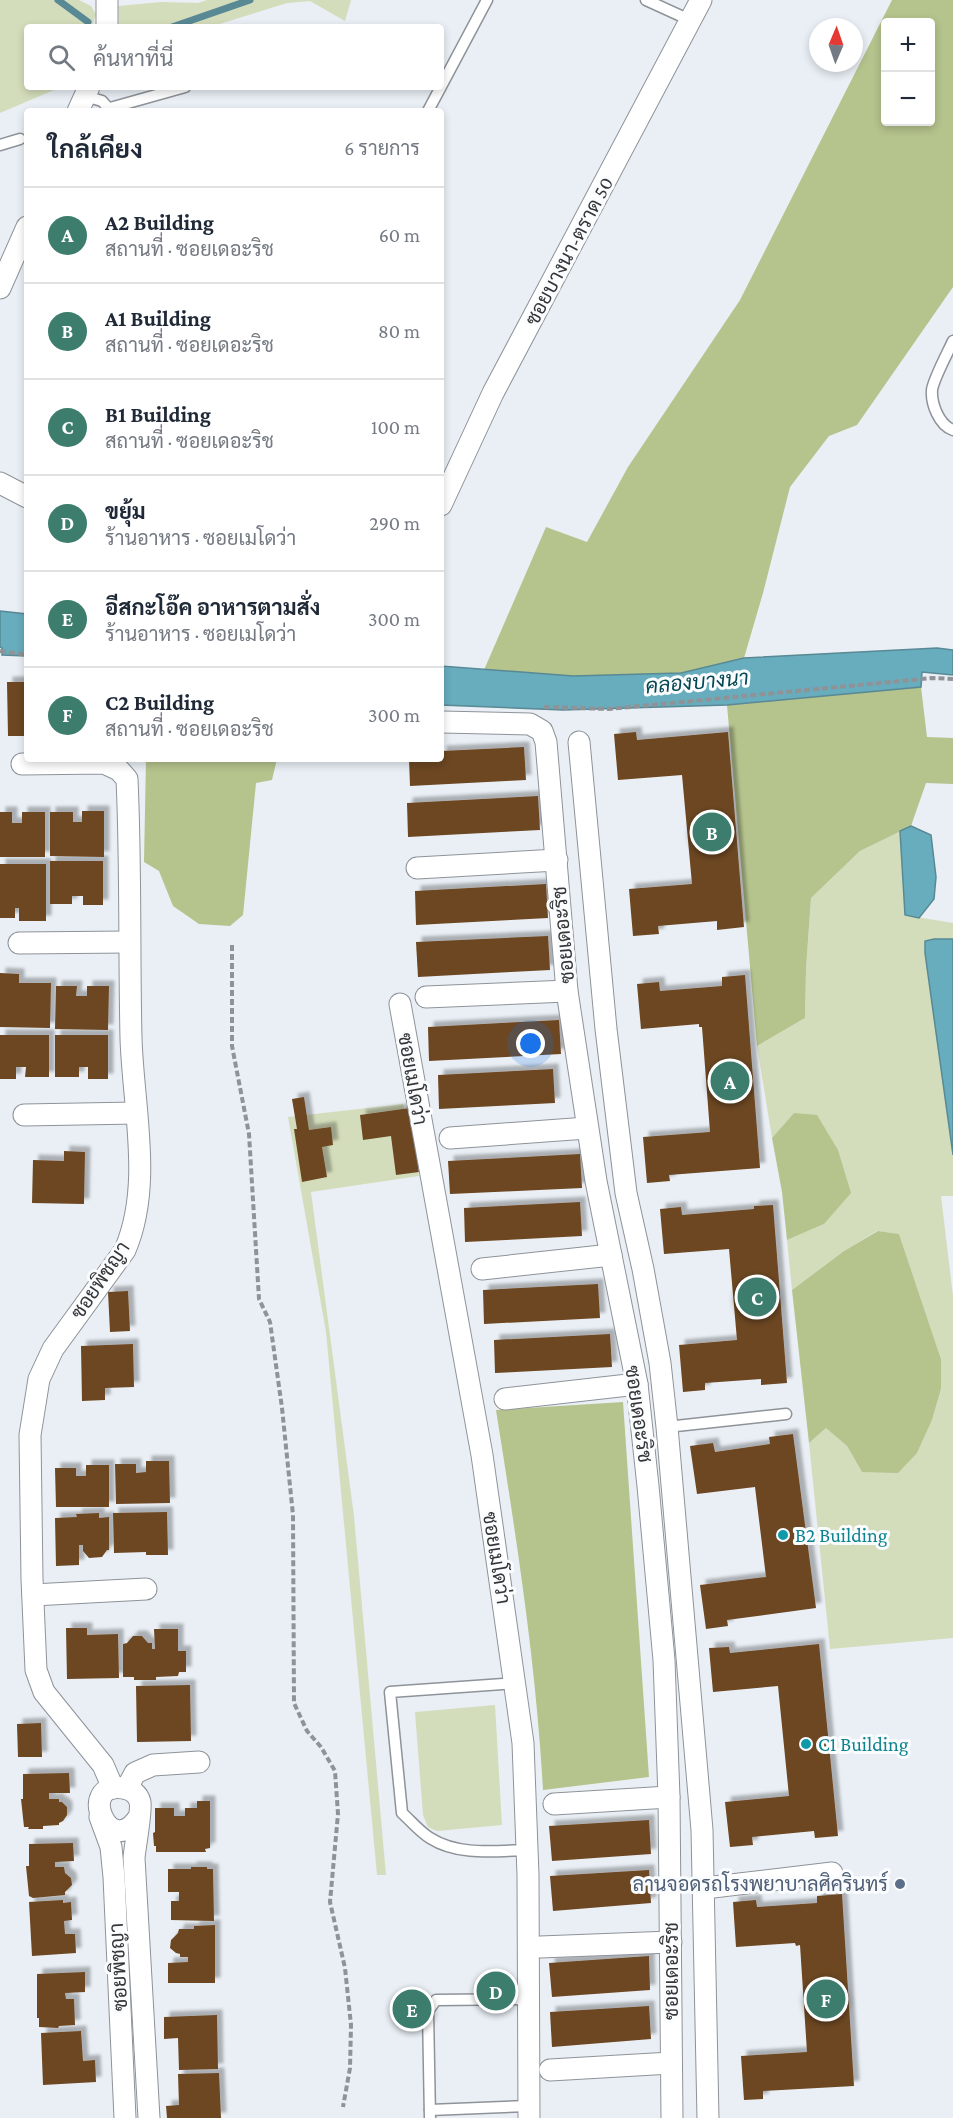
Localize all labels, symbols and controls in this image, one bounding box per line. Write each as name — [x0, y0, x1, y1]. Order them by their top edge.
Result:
north arrow — [809, 18, 863, 72]
map controls — [881, 18, 935, 126]
button: + — [881, 18, 935, 72]
search box — [24, 24, 444, 90]
icon: search — [45, 41, 78, 74]
text: ค้นหาที่นี่ — [93, 46, 173, 71]
button: − — [881, 72, 935, 126]
text: ใกล้เคียง — [48, 135, 143, 164]
text: 6 รายการ — [344, 137, 420, 159]
street label: ซอยบางนา-ตราด 50 — [521, 173, 617, 329]
text: A2 Building — [105, 210, 214, 235]
text: A — [62, 224, 73, 246]
text: 60 m — [379, 224, 420, 246]
text: สถานที่ · ซอยเดอะริช — [105, 238, 274, 260]
text: A1 Building — [105, 306, 211, 331]
text: B — [62, 320, 73, 342]
text: 80 m — [378, 320, 420, 342]
text: สถานที่ · ซอยเดอะริช — [105, 334, 274, 356]
text: B1 Building — [105, 402, 211, 427]
text: C — [61, 416, 74, 438]
text: 100 m — [371, 416, 420, 438]
text: สถานที่ · ซอยเดอะริช — [105, 430, 274, 452]
text: ขยุ้ม — [105, 499, 146, 524]
text: D — [61, 512, 74, 534]
text: 290 m — [369, 512, 420, 534]
text: ร้านอาหาร · ซอยเมโดว่า — [105, 527, 296, 549]
text: อีสกะโอ๊ค อาหารตามสั่ง — [105, 595, 320, 620]
text: E — [62, 608, 73, 630]
text: 300 m — [368, 608, 420, 630]
text: ร้านอาหาร · ซอยเมโดว่า — [105, 623, 296, 645]
water label: คลองบางนา — [644, 666, 750, 698]
text: C2 Building — [105, 690, 214, 715]
text: F — [62, 704, 73, 726]
text: 300 m — [368, 704, 420, 726]
text: สถานที่ · ซอยเดอะริช — [105, 718, 274, 740]
pin: B — [692, 810, 732, 854]
street label: ซอยเดอะริช — [547, 885, 578, 985]
your location — [516, 1029, 545, 1058]
street label: ซอยเมโดว่า — [394, 1031, 434, 1127]
pin: A — [710, 1058, 750, 1104]
street label: ซอยพิชญา — [65, 1237, 135, 1323]
pin: C — [738, 1274, 777, 1320]
street label: ซอยเดอะริช — [621, 1364, 658, 1464]
street label: ซอยเมโดว่า — [479, 1510, 517, 1606]
place label: B2 Building — [795, 1524, 888, 1547]
marker: B2 Building — [776, 1528, 790, 1542]
place label: C1 Building — [818, 1733, 909, 1756]
marker: C1 Building — [799, 1737, 813, 1751]
place label: ลานจอดรถโรงพยาบาลศิครินทร์ — [633, 1870, 888, 1895]
marker: ลานจอดรถโรงพยาบาลศิครินทร์ — [893, 1877, 907, 1891]
street label: ซอยพิชญา — [104, 1922, 132, 2012]
street label: ซอยเดอะริช — [659, 1922, 682, 2020]
pin: D — [476, 1968, 516, 2014]
pin: F — [806, 1976, 846, 2022]
pin: E — [392, 1986, 432, 2032]

